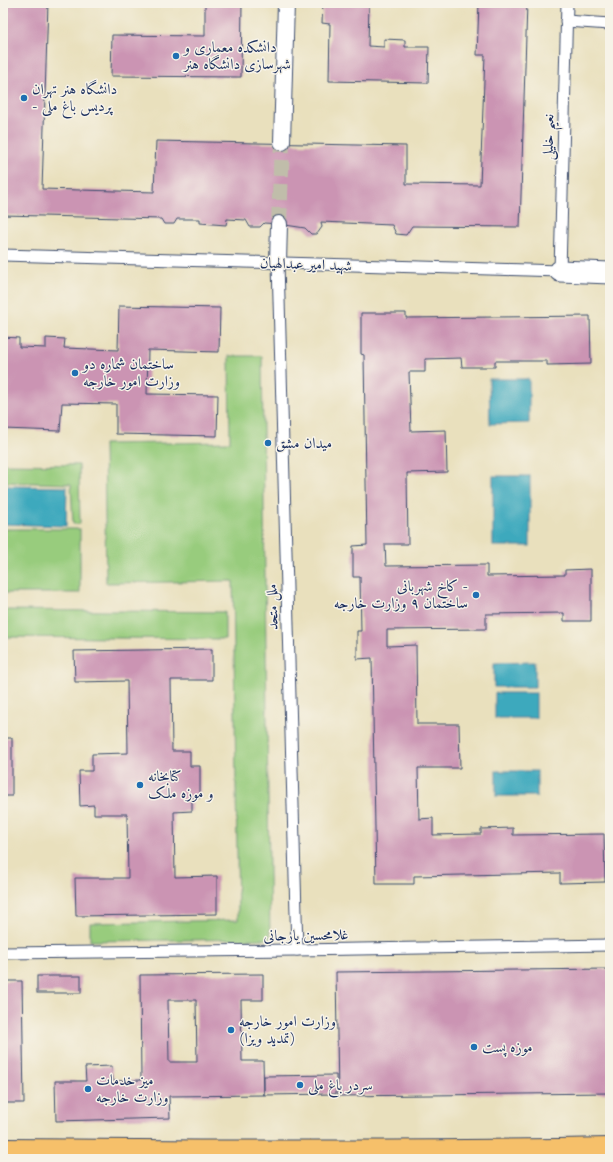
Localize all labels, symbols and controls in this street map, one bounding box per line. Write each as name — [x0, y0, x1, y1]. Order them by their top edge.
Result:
place label: دانشکده معماری و شهرسازی دانشگاه هنر — [182, 39, 291, 74]
marker: دانشکده معماری و شهرسازی دانشگاه هنر — [171, 51, 181, 61]
place label: دانشگاه هنر تهران - پردیس باغ ملی — [32, 79, 117, 119]
marker: دانشگاه هنر تهران - پردیس باغ ملی — [19, 93, 29, 103]
street label: نعیم خلیلی — [542, 113, 563, 161]
street label: شهید امیر عبدالهیان — [260, 256, 352, 276]
place label: ساختمان شماره دو وزارت امور خارجه — [81, 358, 180, 390]
marker: ساختمان شماره دو وزارت امور خارجه — [70, 368, 80, 378]
place label: میدان مشق — [276, 437, 332, 452]
marker: میدان مشق — [263, 438, 273, 448]
place label: کاخ شهربانی - ساختمان ۹ وزارت خارجه — [334, 579, 468, 612]
street label: ملل متحد — [265, 583, 283, 630]
marker: کاخ شهربانی - ساختمان ۹ وزارت خارجه — [471, 590, 481, 600]
place label: کتابخانه و موزه ملک — [148, 770, 213, 802]
marker: کتابخانه و موزه ملک — [135, 780, 145, 790]
street label: غلامحسین یارجانی — [263, 928, 349, 945]
place label: وزارت امور خارجه (تمدید ویزا) — [239, 1015, 336, 1047]
marker: وزارت امور خارجه (تمدید ویزا) — [226, 1025, 236, 1035]
place label: موزه پست — [482, 1041, 533, 1057]
marker: موزه پست — [469, 1042, 479, 1052]
place label: میز خدمات وزارت خارجه — [96, 1074, 169, 1106]
place label: سردر باغ ملی — [308, 1079, 373, 1098]
marker: سردر باغ ملی — [295, 1080, 305, 1090]
marker: میز خدمات وزارت خارجه — [83, 1084, 93, 1094]

